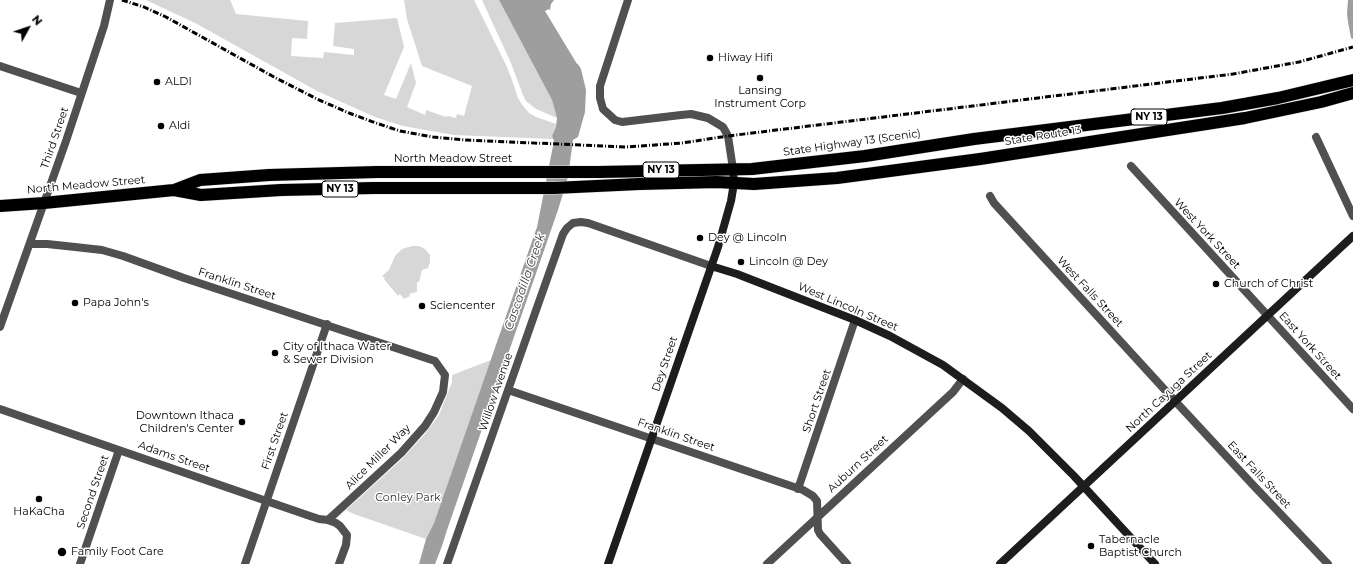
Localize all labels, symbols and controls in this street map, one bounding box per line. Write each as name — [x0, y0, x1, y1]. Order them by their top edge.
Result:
north arrow — [8, 8, 48, 48]
text: N — [29, 12, 45, 28]
place label: Hiway Hifi — [718, 51, 773, 65]
marker: Hiway Hifi — [705, 53, 715, 63]
marker: Lansing Instrument Corp — [755, 73, 765, 83]
place label: ALDI — [165, 75, 192, 89]
marker: ALDI — [152, 77, 162, 87]
place label: Lansing Instrument Corp — [714, 84, 806, 110]
street label: Third Street — [38, 105, 72, 171]
road number: NY 13 — [1131, 109, 1167, 125]
place label: Aldi — [169, 119, 190, 133]
marker: Aldi — [156, 121, 166, 131]
street label: State Route 13 — [1004, 123, 1082, 149]
street label: State Highway 13 (Scenic) — [782, 127, 922, 159]
street label: North Meadow Street — [394, 152, 512, 166]
road number: NY 13 — [643, 162, 679, 178]
street label: North Meadow Street — [26, 173, 146, 197]
road number: NY 13 — [322, 181, 358, 197]
street label: West York Street — [1171, 196, 1243, 272]
place label: Dey @ Lincoln — [708, 231, 787, 245]
water label: Cascadilla Creek — [502, 232, 548, 332]
marker: Dey @ Lincoln — [695, 233, 705, 243]
street label: West Falls Street — [1054, 254, 1126, 330]
place label: Lincoln @ Dey — [749, 255, 828, 269]
marker: Lincoln @ Dey — [736, 257, 746, 267]
street label: Franklin Street — [197, 265, 277, 303]
place label: Church of Christ — [1224, 277, 1313, 291]
marker: Church of Christ — [1211, 279, 1221, 289]
street label: West Lincoln Street — [796, 280, 900, 334]
place label: Papa John's — [83, 296, 149, 310]
marker: Papa John's — [70, 298, 80, 308]
place label: Sciencenter — [430, 299, 495, 313]
marker: Sciencenter — [417, 301, 427, 311]
street label: East York Street — [1276, 309, 1344, 383]
street label: Dey Street — [649, 335, 681, 393]
place label: City of Ithaca Water & Sewer Division — [283, 340, 391, 366]
marker: City of Ithaca Water & Sewer Division — [270, 348, 280, 358]
street label: North Cayuga Street — [1123, 349, 1215, 435]
street label: Willow Avenue — [476, 351, 516, 433]
street label: Short Street — [800, 368, 834, 434]
place label: Downtown Ithaca Children's Center — [136, 409, 234, 435]
street label: First Street — [259, 410, 291, 472]
street label: Franklin Street — [636, 416, 716, 454]
marker: Downtown Ithaca Children's Center — [237, 417, 247, 427]
street label: Alice Miller Way — [343, 422, 413, 492]
street label: Auburn Street — [825, 433, 891, 495]
street label: Adams Street — [136, 439, 212, 475]
street label: East Falls Street — [1224, 439, 1294, 511]
street label: Second Street — [74, 453, 112, 531]
park label: Conley Park — [375, 491, 441, 505]
marker: HaKaCha — [34, 494, 44, 504]
place label: HaKaCha — [13, 505, 65, 519]
place label: Tabernacle Baptist Church — [1099, 533, 1182, 559]
marker: Tabernacle Baptist Church — [1086, 541, 1096, 551]
place label: Family Foot Care — [71, 545, 164, 559]
marker: Family Foot Care — [56, 546, 68, 558]

